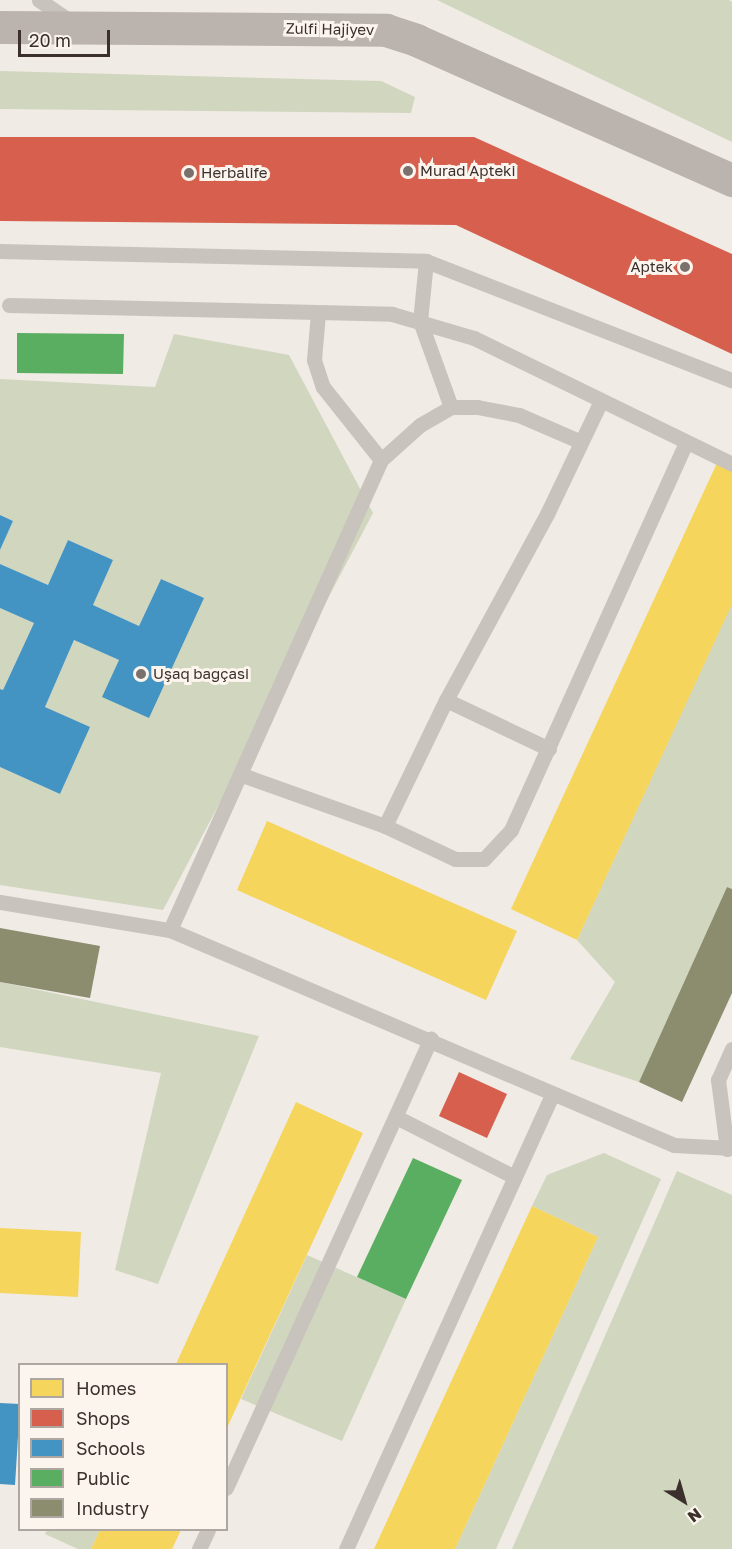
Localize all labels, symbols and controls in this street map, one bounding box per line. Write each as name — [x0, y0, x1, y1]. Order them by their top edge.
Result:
scale bar — [21, 18, 112, 56]
street label: Zulfi Hajiyev — [286, 19, 374, 39]
text: 20 m — [29, 29, 71, 51]
place label: Murad Apteki — [420, 162, 516, 180]
place label: Herbalife — [201, 164, 267, 182]
marker: Murad Apteki — [401, 164, 415, 178]
marker: Herbalife — [182, 166, 196, 180]
place label: Aptek — [631, 258, 673, 276]
marker: Aptek — [678, 260, 692, 274]
place label: Uşaq bağçasi — [153, 665, 249, 683]
marker: Uşaq bağçasi — [134, 667, 148, 681]
legend — [18, 1363, 228, 1531]
text: Homes — [76, 1377, 136, 1399]
text: Shops — [76, 1407, 130, 1429]
text: Schools — [76, 1437, 145, 1459]
text: Public — [76, 1467, 130, 1489]
north arrow — [654, 1471, 714, 1531]
text: Industry — [76, 1497, 149, 1519]
text: N — [684, 1504, 706, 1527]

